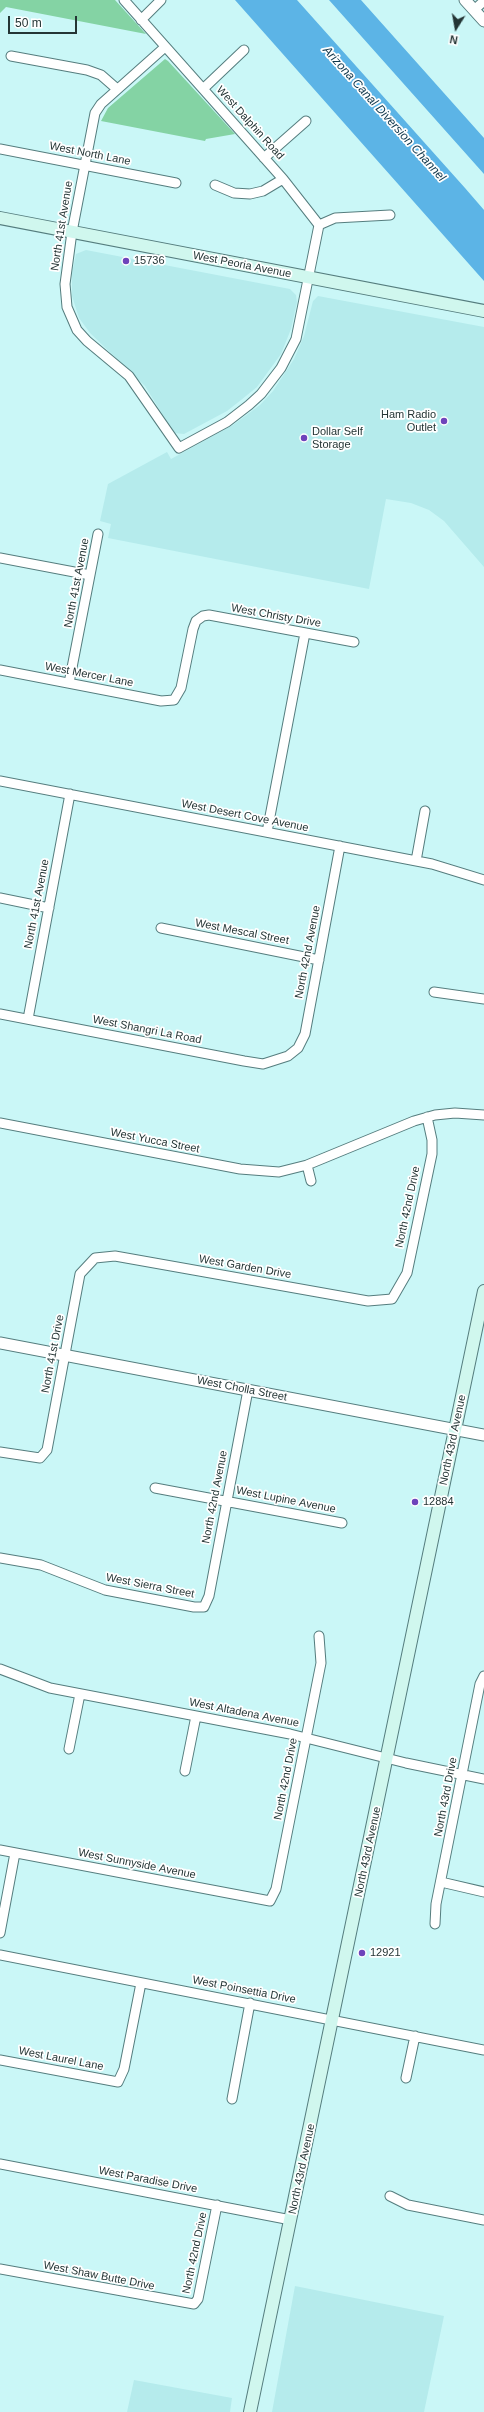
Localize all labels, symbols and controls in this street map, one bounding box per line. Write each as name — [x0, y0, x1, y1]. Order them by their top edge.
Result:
scale bar — [10, 8, 79, 34]
north arrow — [436, 8, 476, 48]
text: 50 m — [15, 16, 42, 30]
text: N — [449, 33, 459, 46]
water label: Arizona Canal Diversion Channel — [320, 44, 448, 184]
street label: West Dalphin Road — [213, 83, 287, 163]
street label: West North Lane — [48, 140, 132, 168]
street label: North 41st Avenue — [48, 180, 76, 272]
street label: West Peoria Avenue — [192, 249, 292, 281]
place label: 15736 — [134, 254, 165, 268]
marker: 15736 — [121, 256, 131, 266]
place label: Ham Radio Outlet — [381, 408, 436, 434]
marker: Ham Radio Outlet — [439, 416, 449, 426]
place label: Dollar Self Storage — [312, 425, 363, 451]
marker: Dollar Self Storage — [299, 433, 309, 443]
street label: North 41st Avenue — [62, 537, 92, 629]
street label: West Christy Drive — [230, 602, 322, 630]
street label: West Mercer Lane — [44, 660, 134, 690]
street label: West Desert Cove Avenue — [180, 797, 310, 835]
street label: North 41st Avenue — [22, 858, 52, 950]
street label: North 42nd Avenue — [292, 904, 324, 1000]
street label: West Mescal Street — [194, 916, 290, 948]
street label: West Shangri La Road — [92, 1013, 202, 1047]
street label: West Yucca Street — [109, 1126, 201, 1156]
street label: North 42nd Drive — [393, 1165, 423, 1249]
street label: West Garden Drive — [198, 1252, 292, 1282]
street label: North 41st Drive — [39, 1314, 67, 1394]
street label: West Cholla Street — [196, 1374, 288, 1404]
street label: North 43rd Avenue — [437, 1394, 469, 1486]
street label: North 42nd Avenue — [199, 1449, 231, 1545]
street label: West Lupine Avenue — [235, 1484, 337, 1516]
place label: 12884 — [423, 1495, 454, 1509]
marker: 12884 — [410, 1497, 420, 1507]
street label: West Sierra Street — [105, 1571, 195, 1601]
street label: West Altadena Avenue — [188, 1696, 300, 1730]
street label: North 42nd Drive — [272, 1737, 300, 1821]
street label: North 43rd Drive — [432, 1756, 460, 1838]
street label: North 43rd Avenue — [352, 1806, 384, 1898]
street label: West Sunnyside Avenue — [77, 1846, 197, 1882]
place label: 12921 — [370, 1946, 401, 1960]
marker: 12921 — [357, 1948, 367, 1958]
street label: West Poinsettia Drive — [191, 1974, 297, 2006]
street label: West Laurel Lane — [18, 2044, 104, 2074]
street label: North 43rd Avenue — [286, 2123, 318, 2215]
street label: West Paradise Drive — [98, 2164, 198, 2196]
street label: North 42nd Drive — [180, 2211, 210, 2295]
street label: West Shaw Butte Drive — [42, 2259, 156, 2293]

